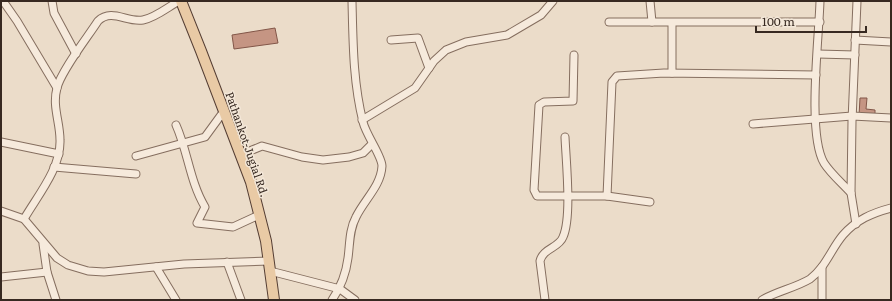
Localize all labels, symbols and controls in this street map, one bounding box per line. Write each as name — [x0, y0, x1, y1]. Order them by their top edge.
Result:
scale bar — [756, 8, 866, 34]
text: 100 m — [762, 12, 795, 30]
street label: Pathankot-Jugial Rd. — [222, 89, 274, 199]

